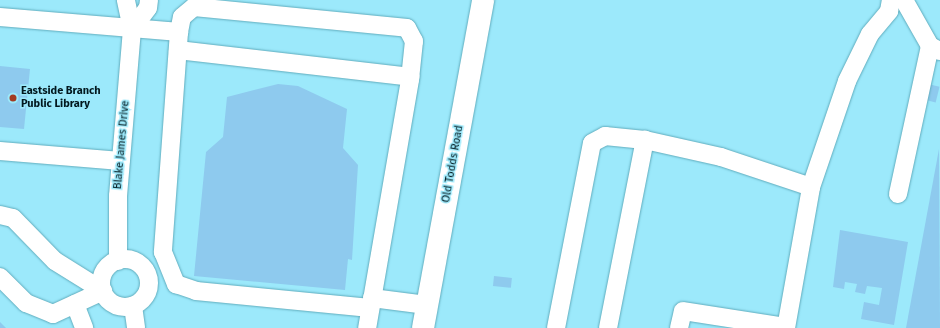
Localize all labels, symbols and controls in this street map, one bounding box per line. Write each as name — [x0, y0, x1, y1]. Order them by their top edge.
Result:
place label: Eastside Branch Public Library — [21, 85, 101, 111]
marker: Eastside Branch Public Library — [8, 93, 18, 103]
street label: Blake James Drive — [112, 100, 132, 190]
street label: Old Todds Road — [440, 124, 466, 204]

